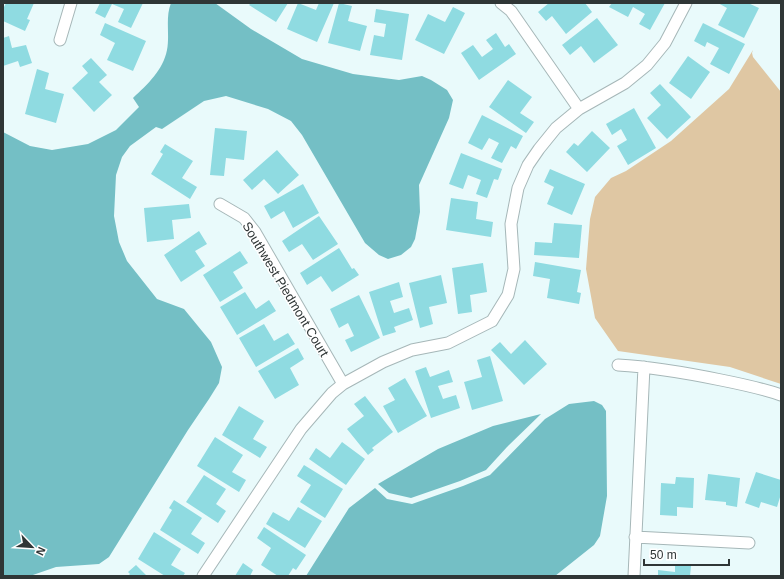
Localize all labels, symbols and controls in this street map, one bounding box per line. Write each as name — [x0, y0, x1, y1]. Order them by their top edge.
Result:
street label: Southwest Piedmont Court — [239, 219, 332, 360]
north arrow — [12, 527, 52, 567]
scale bar — [644, 541, 729, 567]
text: N — [34, 545, 48, 557]
text: 50 m — [650, 548, 677, 562]

